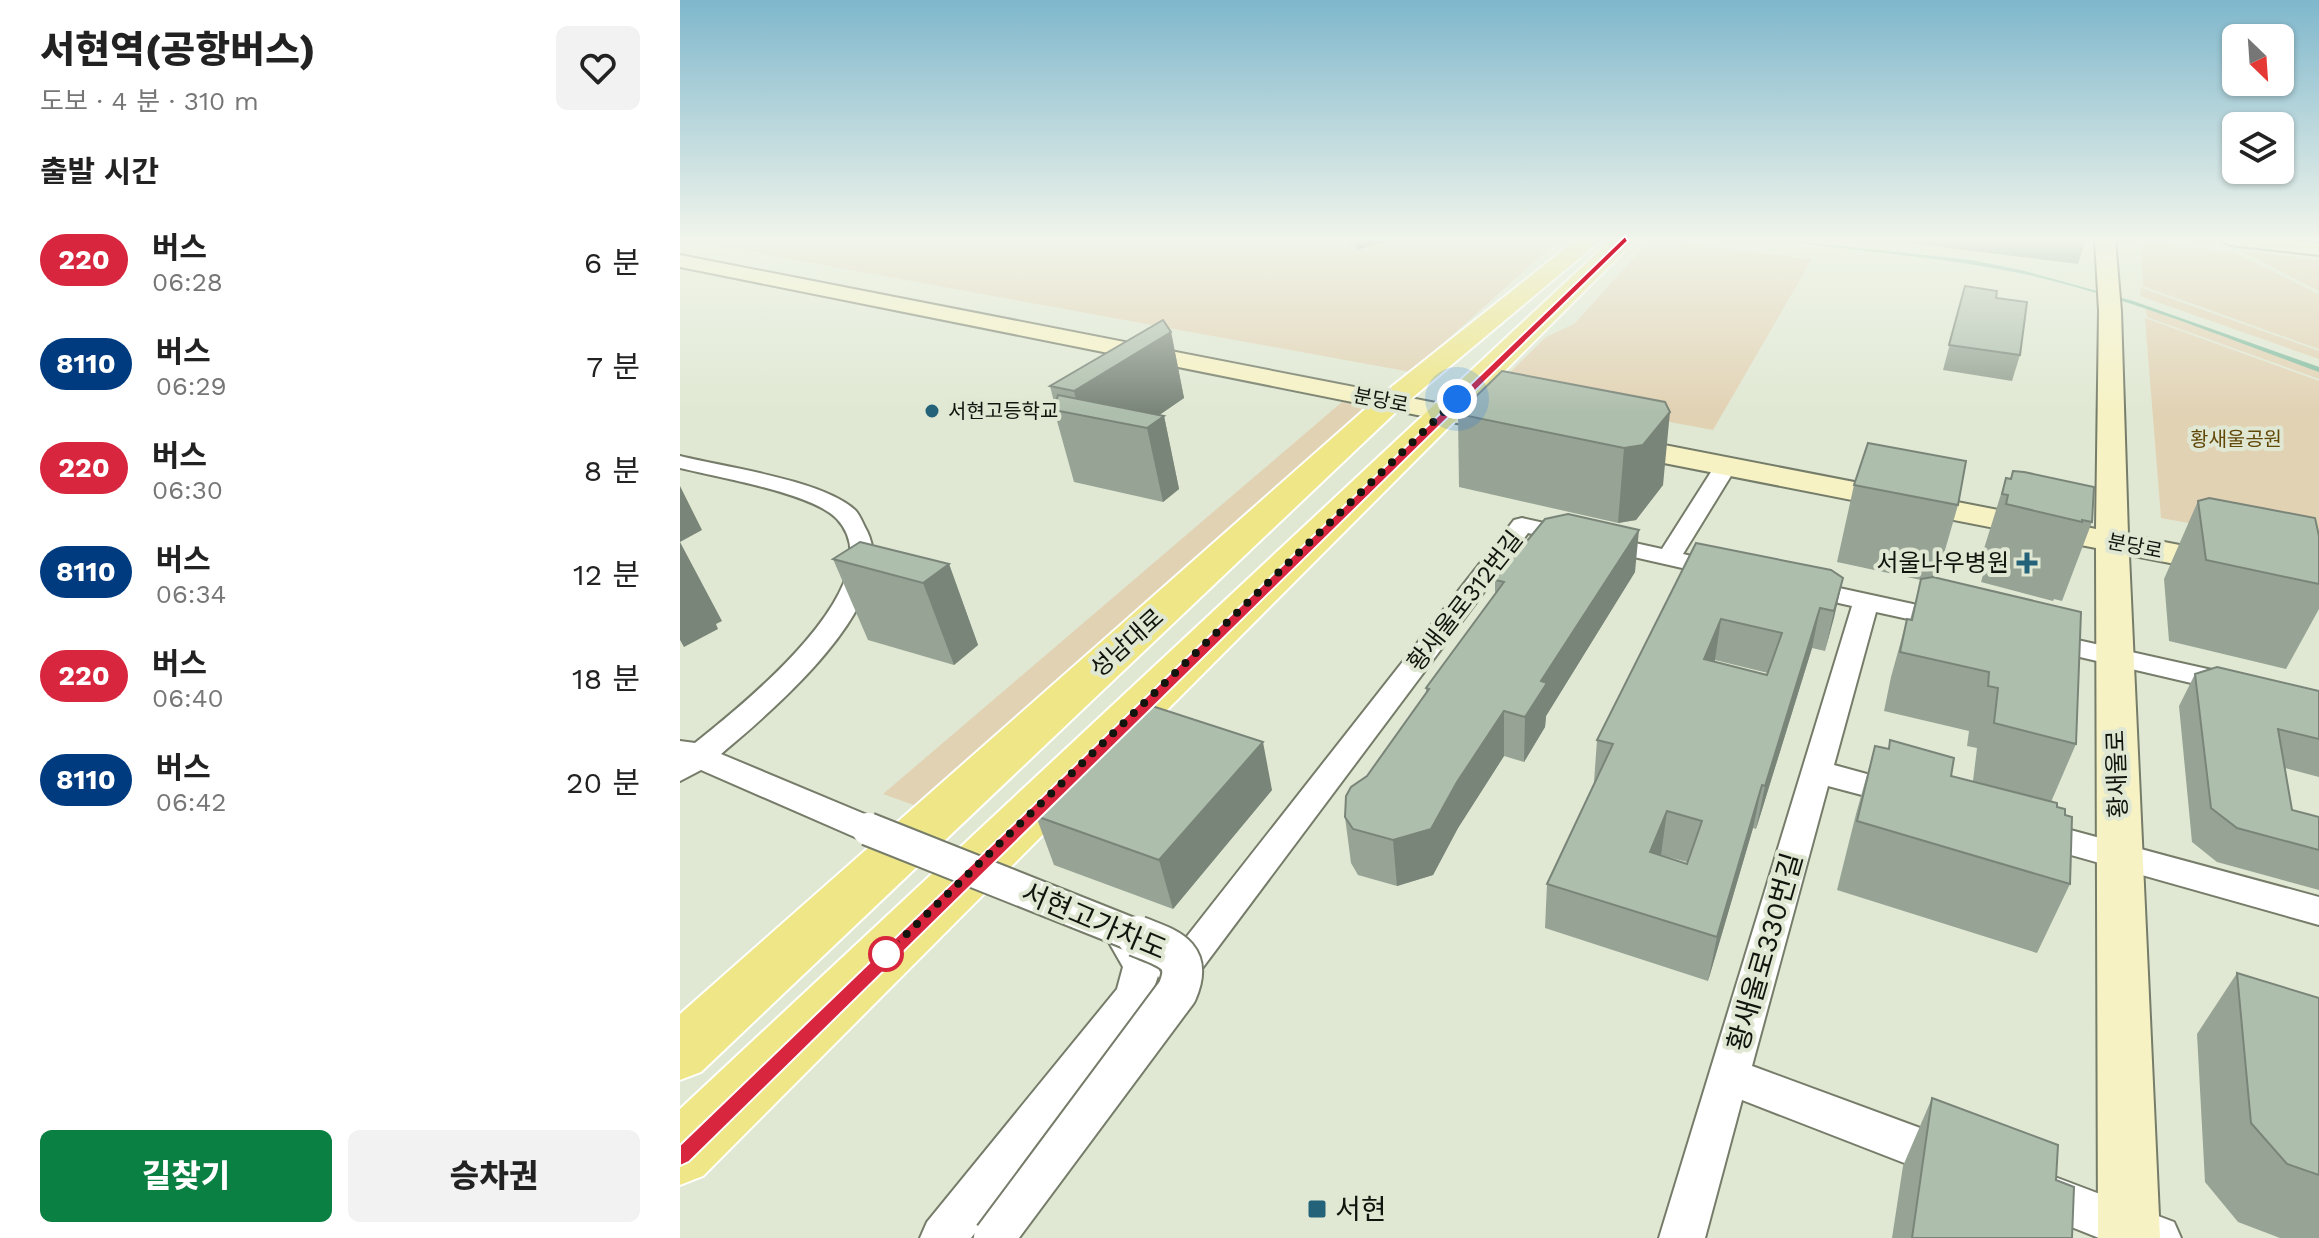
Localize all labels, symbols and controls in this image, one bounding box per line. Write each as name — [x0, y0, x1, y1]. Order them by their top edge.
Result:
north arrow — [2222, 24, 2294, 96]
map controls — [2222, 24, 2294, 184]
button: heart — [556, 26, 640, 110]
text: 서현역(공항버스) — [40, 28, 316, 72]
text: 도보 · 4 분 · 310 m — [40, 86, 259, 116]
button: layers — [2222, 112, 2294, 184]
text: 출발 시간 — [40, 154, 159, 189]
text: 버스 — [152, 230, 207, 265]
text: 220 — [58, 243, 110, 276]
text: 6 분 — [584, 245, 640, 280]
text: 06:28 — [152, 267, 223, 297]
text: 버스 — [156, 334, 211, 369]
text: 8110 — [56, 347, 116, 380]
text: 7 분 — [586, 349, 640, 384]
text: 06:29 — [156, 371, 227, 401]
your location — [1437, 379, 1477, 419]
street label: 분당로 — [1352, 383, 1410, 417]
place label: 서현고등학교 — [948, 399, 1058, 423]
marker: 서현고등학교 — [923, 402, 941, 420]
park label: 황새울공원 — [2190, 427, 2282, 451]
text: 버스 — [152, 438, 207, 473]
text: 220 — [58, 451, 110, 484]
text: 8 분 — [584, 453, 640, 488]
text: 06:30 — [152, 475, 223, 505]
street label: 황새울로312번길 — [1402, 525, 1528, 677]
street label: 분당로 — [2106, 529, 2164, 563]
text: 버스 — [156, 542, 211, 577]
place label: 서울나우병원 — [1877, 549, 2009, 577]
marker: 서울나우병원 — [2016, 552, 2038, 574]
text: 8110 — [56, 555, 116, 588]
text: 12 분 — [573, 557, 640, 592]
text: 06:34 — [156, 579, 226, 609]
street label: 성남대로 — [1085, 603, 1169, 683]
text: 버스 — [152, 646, 207, 681]
text: 220 — [58, 659, 110, 692]
text: 18 분 — [572, 661, 640, 696]
text: 06:40 — [152, 683, 224, 713]
street label: 황새울로 — [2101, 729, 2133, 819]
text: 버스 — [156, 750, 211, 785]
text: 8110 — [56, 763, 116, 796]
text: 20 분 — [566, 765, 640, 800]
text: 06:42 — [156, 787, 226, 817]
street label: 황새울로330번길 — [1721, 849, 1809, 1055]
street label: 서현고가차도 — [1016, 876, 1172, 966]
unlabelled marker — [869, 937, 903, 971]
button: 길찾기 — [40, 1130, 332, 1222]
button: 승차권 — [348, 1130, 640, 1222]
place label: 서현 — [1335, 1193, 1387, 1226]
marker: 서현 — [1306, 1198, 1328, 1220]

